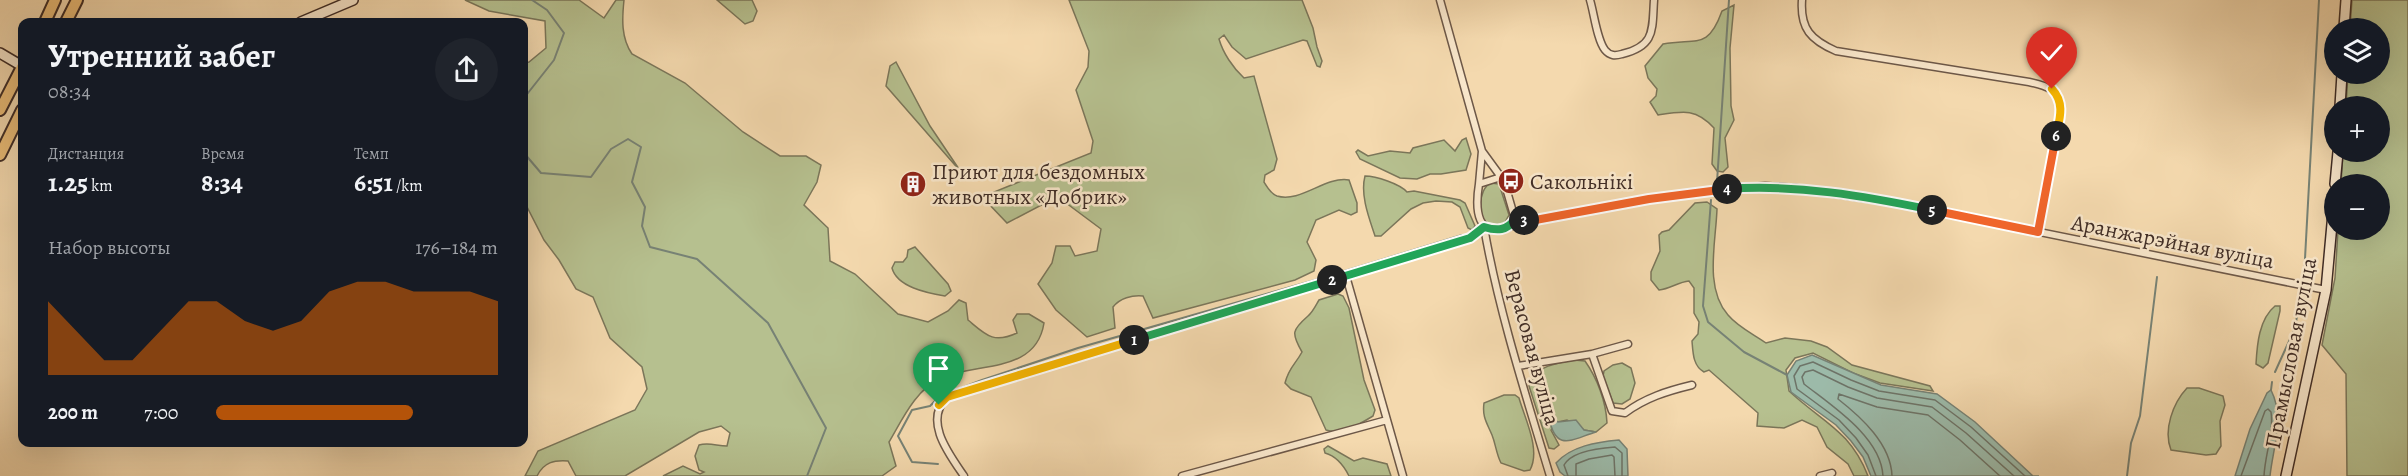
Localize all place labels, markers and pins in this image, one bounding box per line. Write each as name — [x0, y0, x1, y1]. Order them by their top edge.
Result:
pin — [2026, 27, 2077, 89]
pin: 6 — [2041, 121, 2071, 151]
place label: Приют для бездомных животных «Добрик» — [932, 157, 1145, 212]
bus stop icon: Сакольнікі — [1496, 166, 1526, 196]
place label: Сакольнікі — [1530, 167, 1633, 197]
building icon: Приют для бездомных животных «Добрик» — [898, 169, 928, 199]
pin: 4 — [1712, 174, 1742, 204]
pin: 5 — [1917, 195, 1947, 225]
pin: 3 — [1509, 205, 1539, 235]
pin: 2 — [1317, 265, 1347, 295]
pin: 1 — [1119, 325, 1149, 355]
pin — [913, 343, 964, 405]

